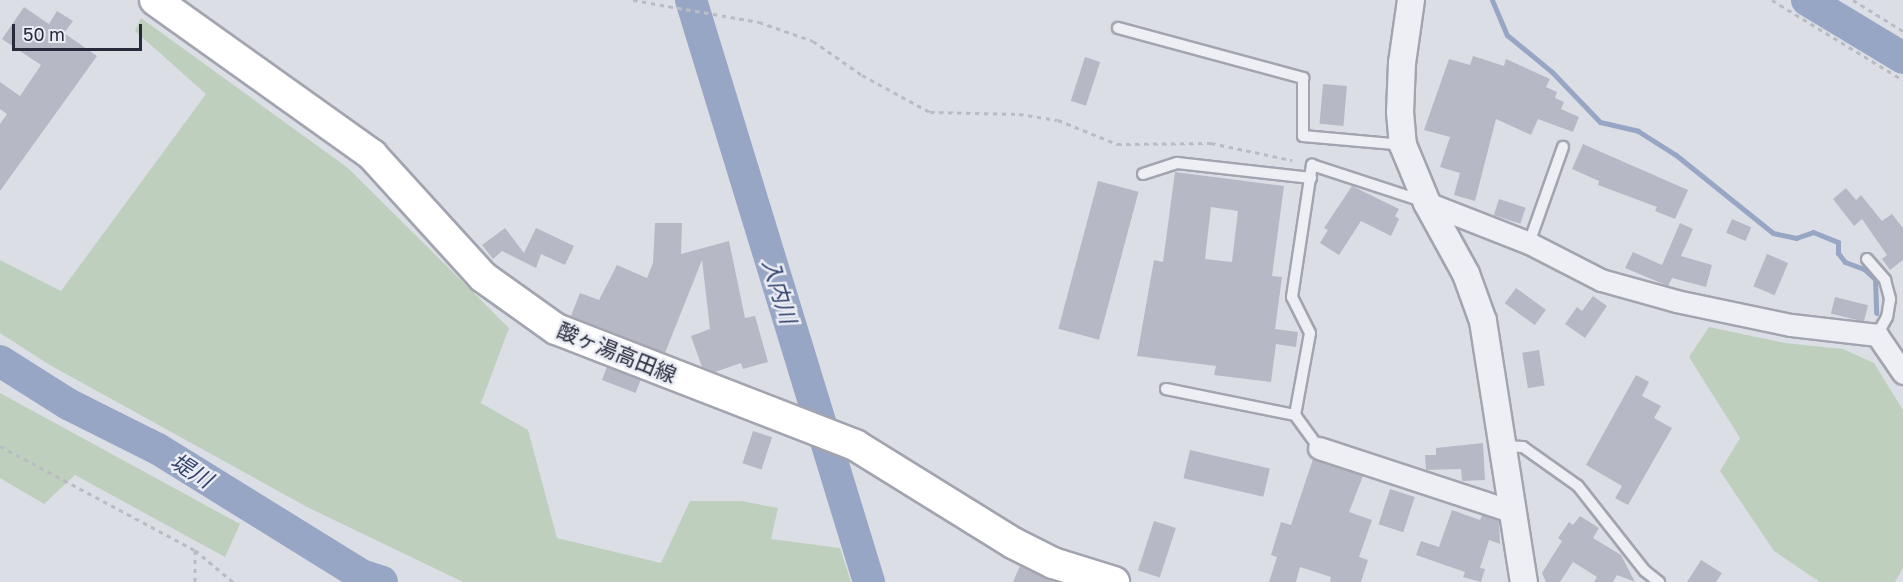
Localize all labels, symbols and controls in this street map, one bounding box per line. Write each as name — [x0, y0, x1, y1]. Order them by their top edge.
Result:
scale bar — [15, 12, 146, 50]
text: 50 m — [23, 23, 65, 45]
water label: 入内川 — [758, 256, 802, 326]
street label: 酸ヶ湯高田線 — [554, 317, 680, 387]
water label: 堤川 — [166, 447, 218, 493]

